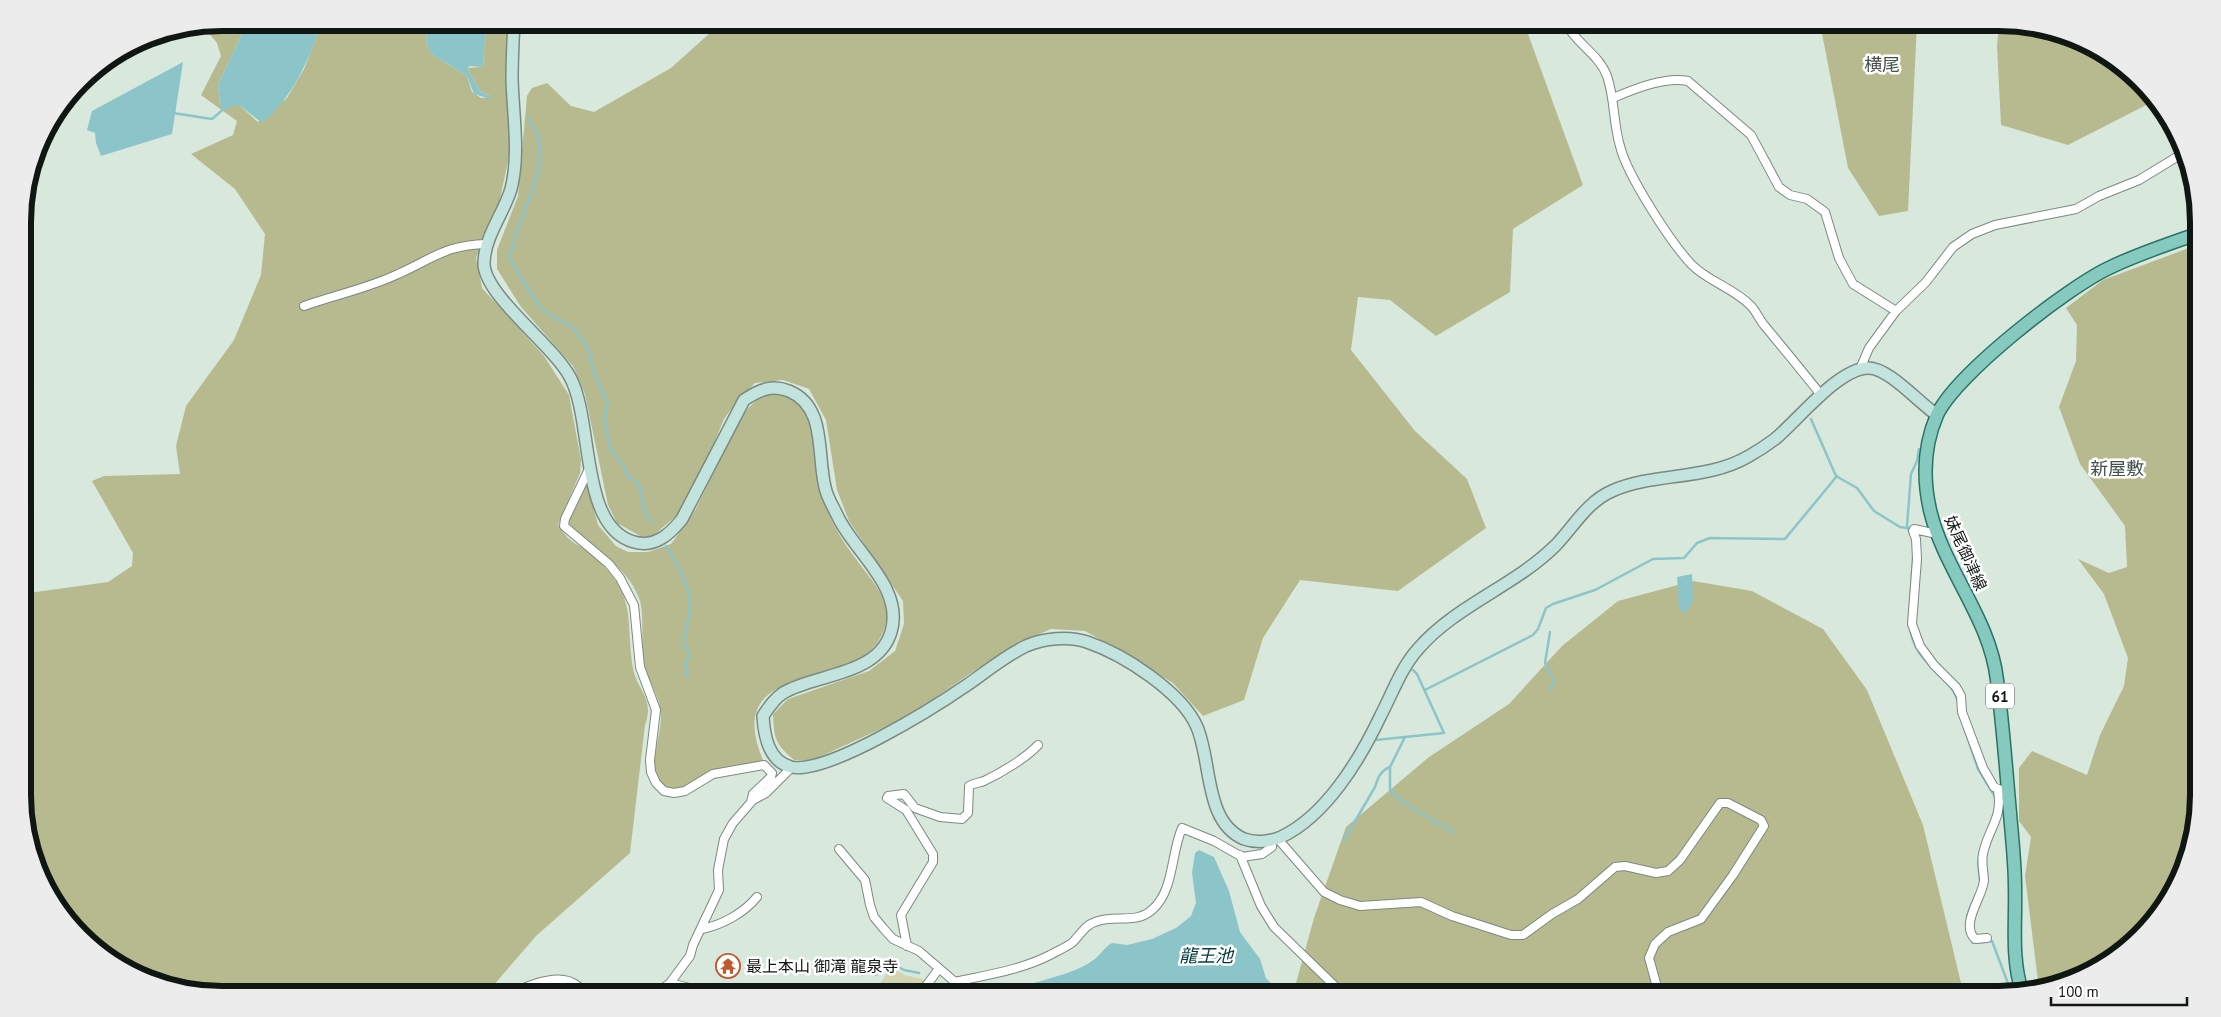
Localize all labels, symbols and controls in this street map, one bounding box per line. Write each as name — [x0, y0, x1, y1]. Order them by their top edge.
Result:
district label: 横尾 — [1864, 53, 1900, 76]
district label: 新屋敷 — [2090, 457, 2144, 480]
street label: 妹尾御津線 — [1941, 512, 1991, 594]
road number: 61 — [1986, 684, 2014, 708]
water label: 龍王池 — [1179, 944, 1235, 967]
temple icon: 最上本山 御滝 龍泉寺 — [715, 953, 741, 979]
place label: 最上本山 御滝 龍泉寺 — [746, 956, 899, 976]
scale bar — [2051, 974, 2187, 1006]
text: 100 m — [2058, 982, 2099, 1001]

